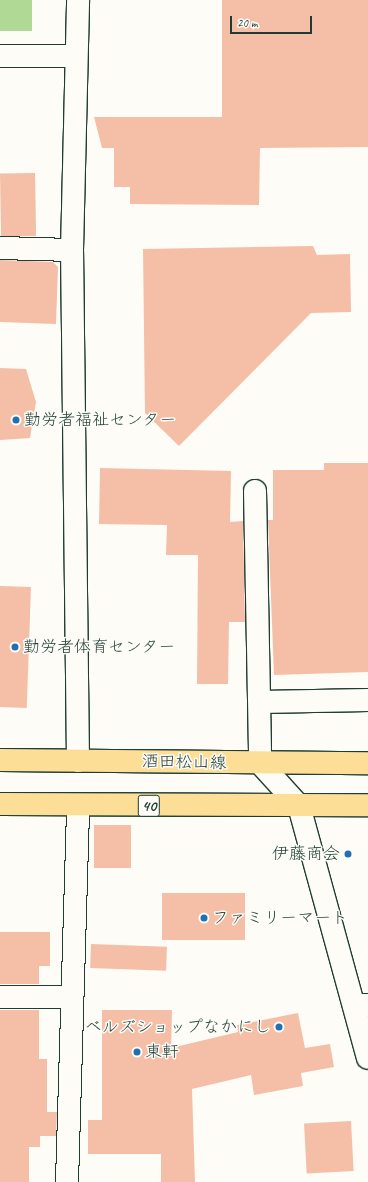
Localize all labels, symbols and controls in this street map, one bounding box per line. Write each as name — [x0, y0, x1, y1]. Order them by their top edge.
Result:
scale bar — [232, 8, 314, 34]
text: 20 m — [237, 15, 257, 31]
place label: 勤労者福祉センター — [24, 410, 177, 430]
marker: 勤労者福祉センター — [11, 415, 21, 425]
place label: 勤労者体育センター — [23, 637, 176, 657]
marker: 勤労者体育センター — [10, 642, 20, 652]
street label: 酒田松山線 — [141, 751, 227, 773]
road number: 40 — [137, 792, 161, 820]
place label: 伊藤商会 — [272, 844, 340, 864]
marker: 伊藤商会 — [343, 849, 353, 859]
place label: ファミリーマート — [212, 908, 348, 928]
marker: ファミリーマート — [199, 913, 209, 923]
place label: ベルズショップなかにし — [84, 1017, 271, 1037]
marker: ベルズショップなかにし — [274, 1022, 284, 1032]
place label: 東軒 — [145, 1042, 179, 1062]
marker: 東軒 — [132, 1047, 142, 1057]

